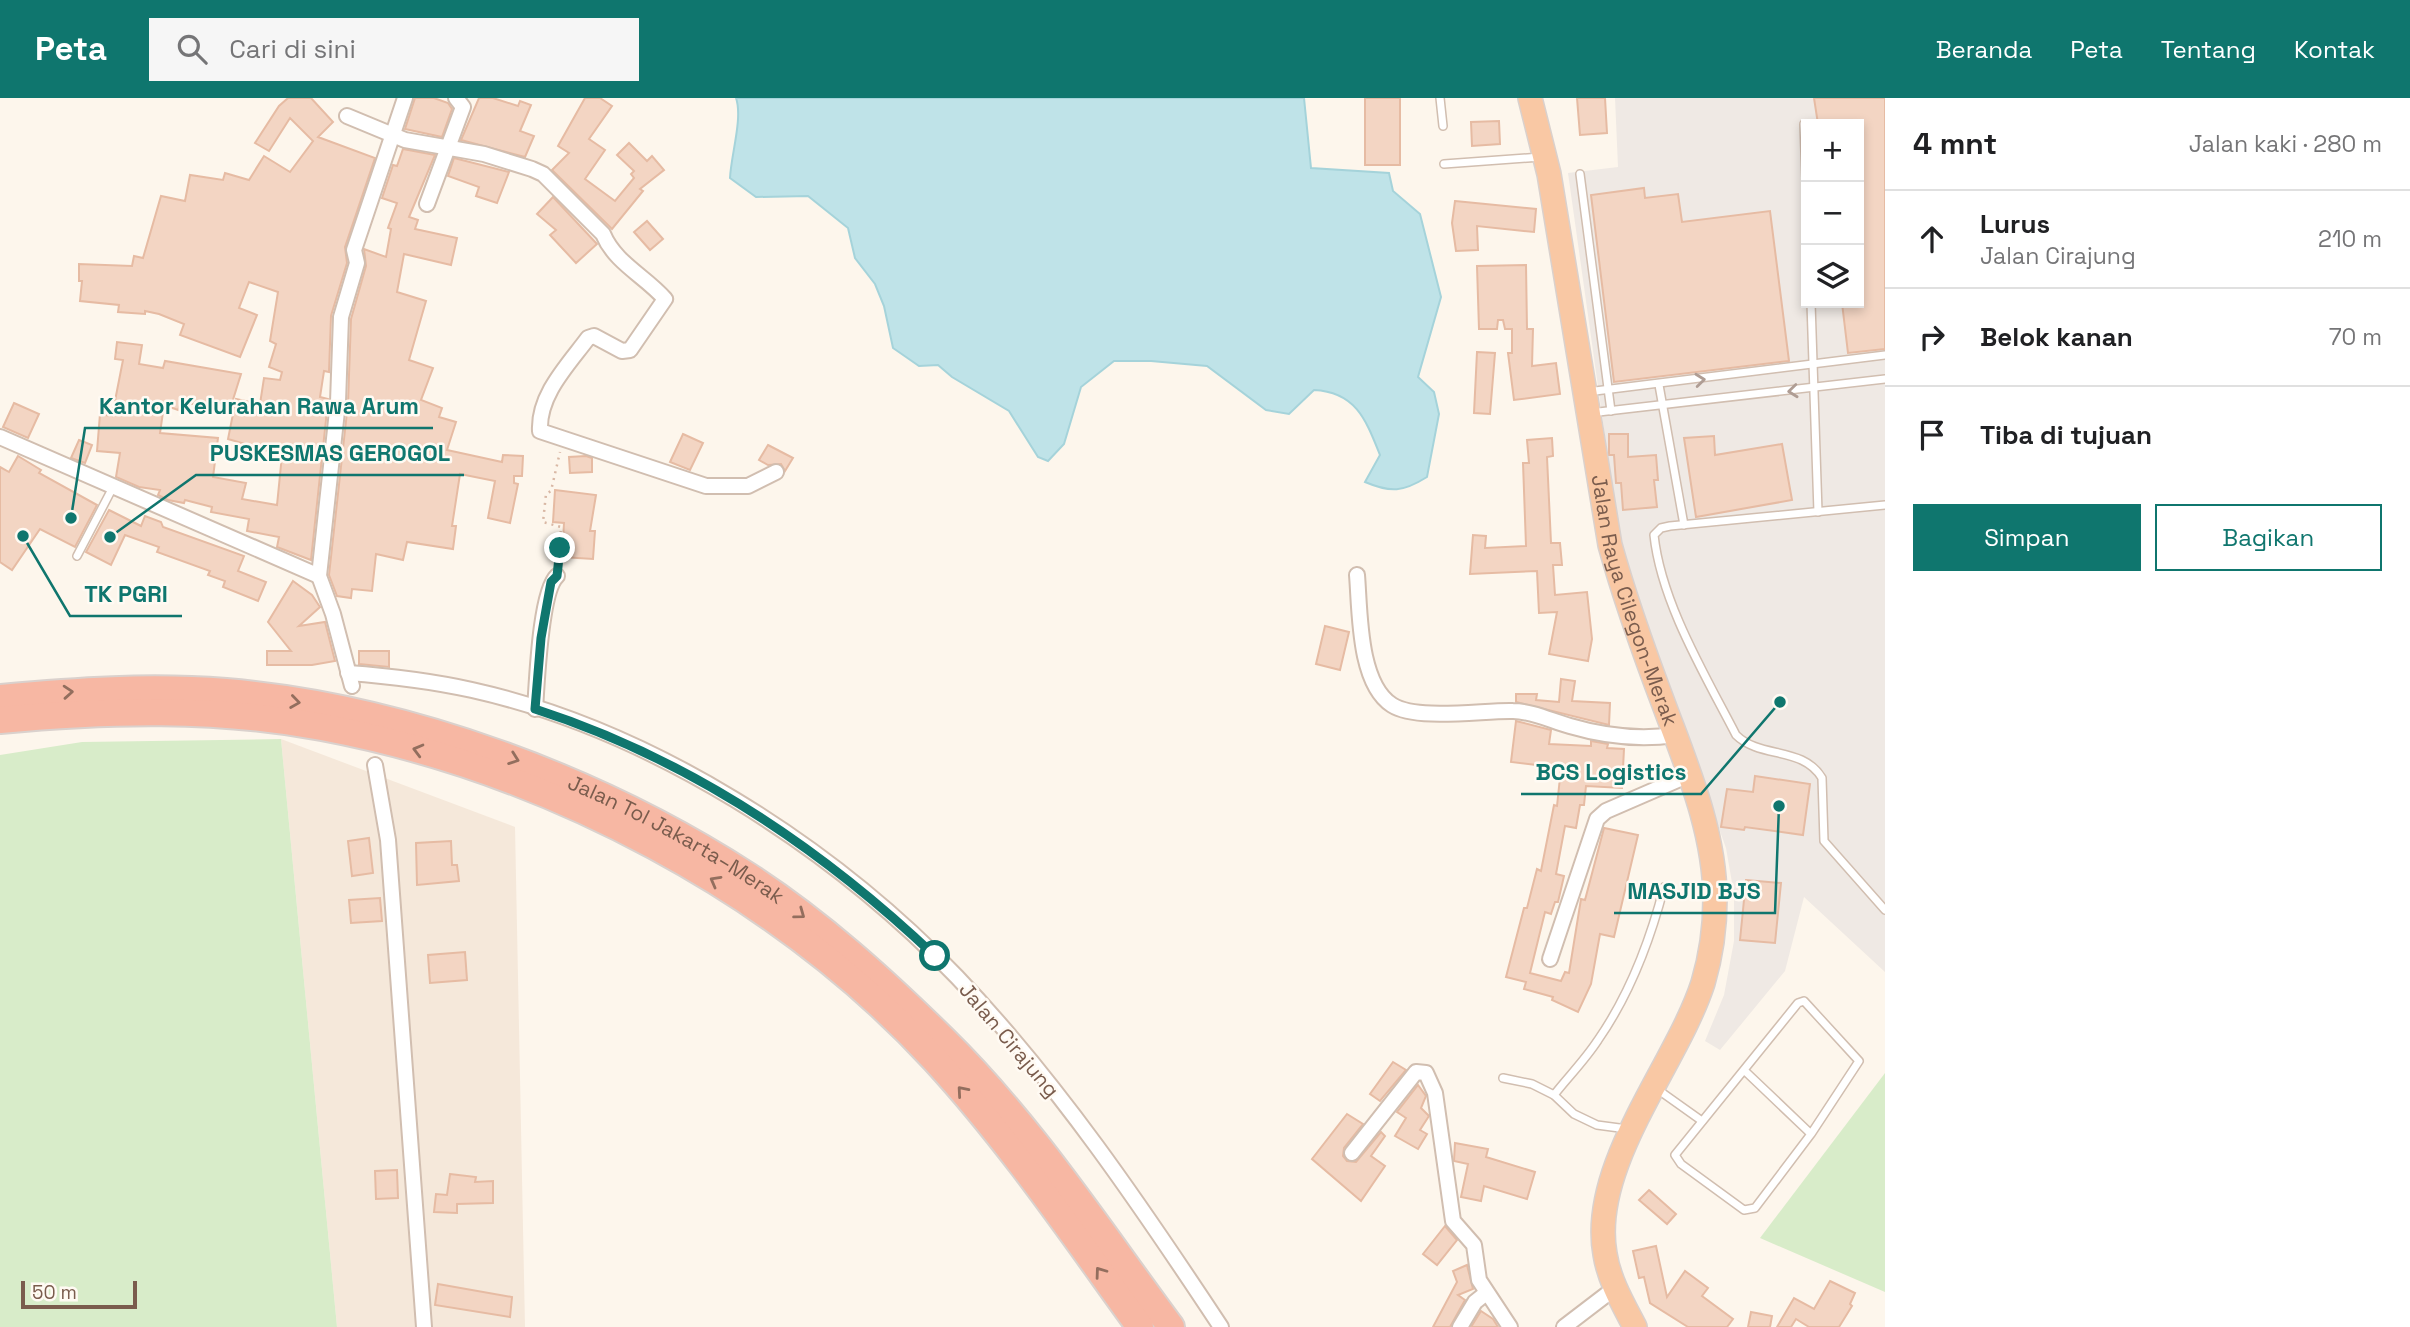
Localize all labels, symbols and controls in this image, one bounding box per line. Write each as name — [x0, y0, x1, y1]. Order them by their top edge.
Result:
search box — [149, 18, 639, 81]
text: Peta — [35, 28, 107, 70]
icon: search — [173, 30, 211, 68]
text: Cari di sini — [229, 32, 356, 66]
text: Beranda — [1936, 34, 2032, 65]
text: Peta — [2070, 34, 2123, 65]
text: Tentang — [2161, 34, 2256, 65]
text: Kontak — [2294, 34, 2375, 65]
map controls — [1801, 119, 1864, 308]
button: + — [1801, 119, 1864, 182]
text: 4 mnt — [1913, 124, 1997, 163]
text: Jalan kaki · 280 m — [2189, 129, 2382, 159]
button: − — [1801, 182, 1864, 245]
text: Lurus — [1980, 207, 2050, 241]
icon: ahead — [1913, 220, 1951, 258]
text: 210 m — [2318, 224, 2382, 254]
text: Jalan Cirajung — [1980, 241, 2136, 271]
button: layers — [1801, 245, 1864, 308]
icon: right — [1913, 318, 1951, 356]
text: Belok kanan — [1980, 320, 2133, 354]
text: 70 m — [2329, 322, 2382, 352]
one-way arrow — [1695, 373, 1706, 388]
one-way arrow — [1787, 383, 1798, 398]
callout: Kantor Kelurahan Rawa Arum — [85, 384, 433, 428]
text: Kantor Kelurahan Rawa Arum — [99, 391, 419, 421]
icon: arrive — [1913, 416, 1951, 454]
text: Tiba di tujuan — [1980, 418, 2152, 452]
callout: PUSKESMAS GEROGOL — [196, 431, 464, 475]
text: PUSKESMAS GEROGOL — [210, 438, 450, 468]
street label: Jalan Raya Cilegon-Merak — [1586, 473, 1685, 730]
button: Simpan — [1913, 504, 2141, 571]
button: Bagikan — [2155, 504, 2382, 571]
route end — [544, 532, 575, 563]
callout: TK PGRI — [70, 572, 182, 616]
text: TK PGRI — [84, 579, 168, 609]
one-way arrow — [63, 685, 74, 700]
one-way arrow — [289, 695, 300, 710]
one-way arrow — [412, 744, 424, 758]
callout: BCS Logistics — [1521, 750, 1701, 794]
one-way arrow — [508, 751, 520, 765]
text: BCS Logistics — [1535, 757, 1687, 787]
street label: Jalan Tol Jakarta–Merak — [564, 768, 790, 910]
callout: MASJID BJS — [1614, 869, 1775, 913]
one-way arrow — [709, 876, 722, 889]
text: MASJID BJS — [1627, 876, 1761, 906]
one-way arrow — [792, 906, 805, 918]
route start — [919, 940, 950, 971]
street label: Jalan Cirajung — [953, 977, 1065, 1103]
one-way arrow — [958, 1086, 970, 1099]
one-way arrow — [1095, 1267, 1108, 1280]
scale bar — [21, 1278, 136, 1310]
text: 50 m — [32, 1280, 77, 1305]

